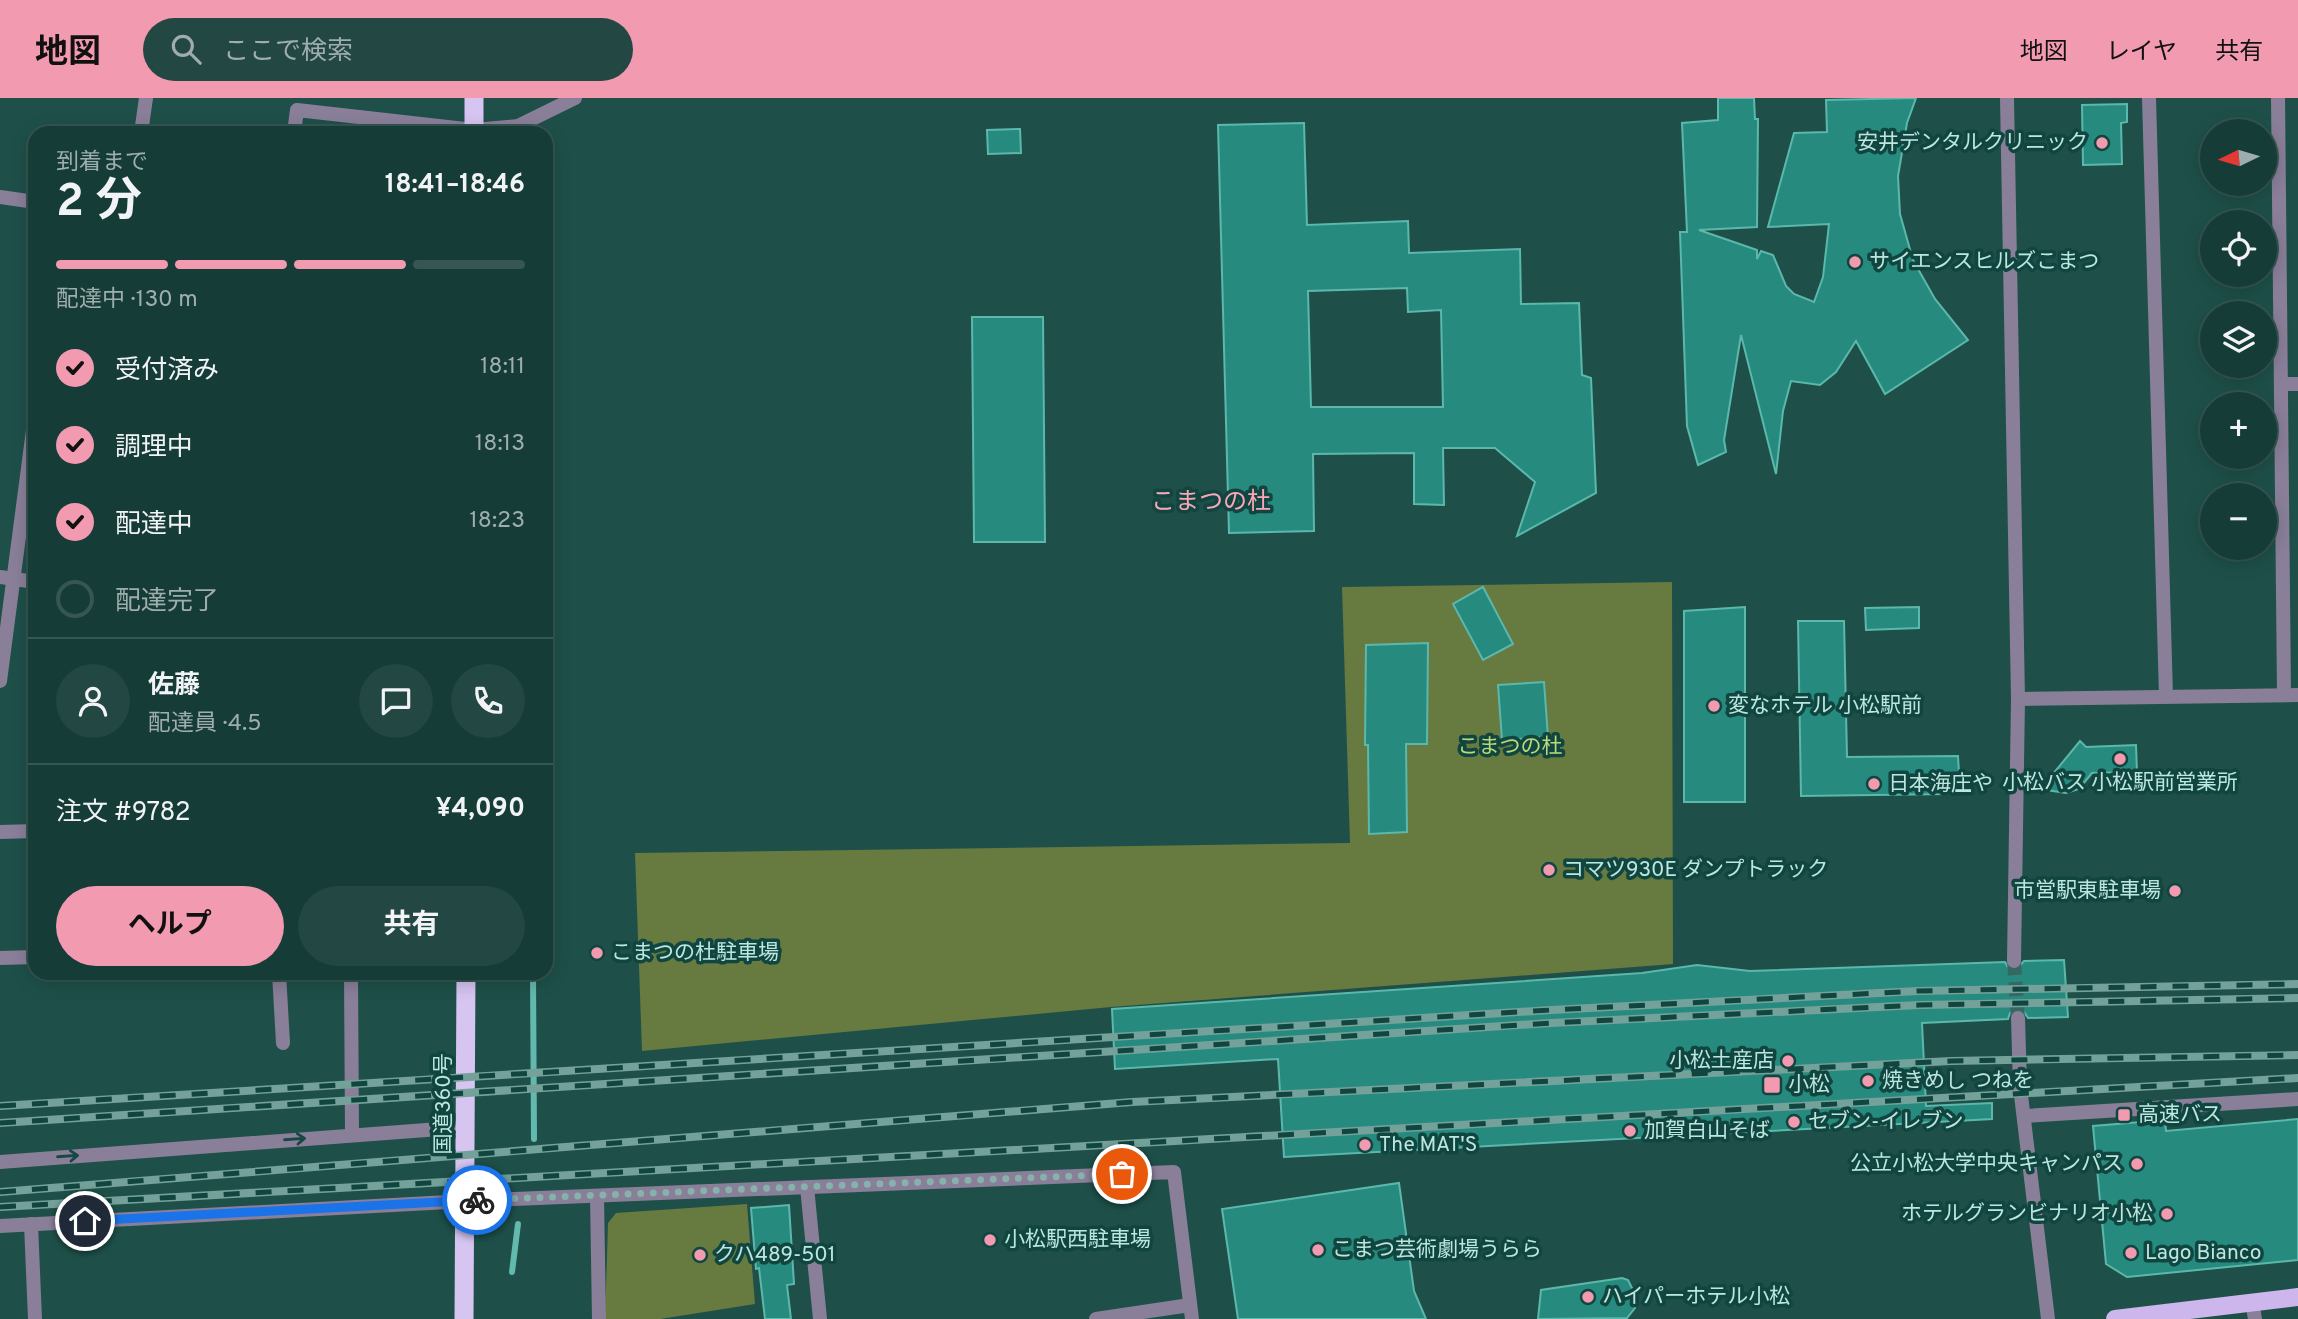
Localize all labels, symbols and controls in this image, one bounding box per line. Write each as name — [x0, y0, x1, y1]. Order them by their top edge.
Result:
search box — [143, 18, 633, 81]
icon: search — [167, 30, 205, 68]
text: 地図 — [35, 33, 101, 75]
text: ここで検索 — [223, 36, 353, 69]
text: 地図 — [2020, 38, 2068, 68]
text: レイヤ — [2106, 38, 2177, 68]
text: 共有 — [2215, 38, 2263, 68]
north arrow — [2200, 119, 2277, 196]
map controls — [2200, 119, 2277, 560]
place label: 安井デンタルクリニック — [1857, 130, 2088, 157]
marker: 安井デンタルクリニック — [2094, 135, 2110, 151]
text: 到着まで — [56, 149, 148, 178]
text: 18:41–18:46 — [385, 169, 525, 202]
text: 2 分 — [56, 174, 142, 233]
button: locate — [2200, 210, 2277, 287]
place label: サイエンスヒルズこまつ — [1869, 249, 2099, 276]
marker: サイエンスヒルズこまつ — [1847, 254, 1863, 270]
text: 配達中 · 130 m — [56, 286, 198, 315]
button: layers — [2200, 301, 2277, 378]
icon: check — [56, 349, 94, 387]
text: 18:11 — [480, 353, 525, 382]
text: 受付済み — [115, 355, 219, 388]
button: + — [2200, 392, 2277, 469]
icon: check — [56, 426, 94, 464]
text: 18:13 — [475, 430, 525, 459]
text: 調理中 — [115, 432, 193, 465]
button: − — [2200, 483, 2277, 560]
district label: こまつの杜 — [1151, 488, 1271, 518]
icon: check — [56, 503, 94, 541]
text: 18:23 — [469, 507, 525, 536]
text: 配達中 — [115, 509, 193, 542]
text: 配達完了 — [115, 586, 219, 619]
button: person — [56, 664, 130, 738]
button: chat — [359, 664, 433, 738]
button: phone — [451, 664, 525, 738]
text: 佐藤 — [148, 670, 200, 703]
place label: 変なホテル 小松駅前 — [1728, 693, 1922, 720]
marker: 変なホテル 小松駅前 — [1706, 698, 1722, 714]
text: 配達員 · 4.5 — [148, 710, 262, 739]
park label: こまつの杜 — [1458, 734, 1563, 761]
marker: 小松バス 小松駅前営業所 — [2112, 751, 2128, 767]
place label: 小松バス 小松駅前営業所 — [2002, 770, 2238, 797]
place label: 日本海庄や — [1888, 771, 1993, 798]
marker: 日本海庄や — [1866, 776, 1882, 792]
text: ¥4,090 — [436, 793, 525, 826]
text: 注文 #9782 — [56, 797, 191, 830]
place label: コマツ930E ダンプトラック — [1563, 857, 1828, 884]
marker: コマツ930E ダンプトラック — [1541, 862, 1557, 878]
place label: 市営駅東駐車場 — [2014, 878, 2161, 905]
marker: 市営駅東駐車場 — [2167, 883, 2183, 899]
button: ヘルプ — [56, 886, 284, 966]
button: 共有 — [298, 886, 525, 966]
place label: こまつの杜駐車場 — [611, 940, 779, 967]
marker: こまつの杜駐車場 — [589, 945, 605, 961]
place label: 小松土産店 — [1669, 1048, 1774, 1075]
street label: 国道360号 — [431, 1053, 458, 1155]
marker: 小松土産店 — [1780, 1053, 1796, 1069]
place label: 焼きめし つねを — [1882, 1068, 2034, 1095]
place label: 小松 — [1788, 1072, 1830, 1099]
marker: 焼きめし つねを — [1860, 1073, 1876, 1089]
marker: 小松 — [1762, 1075, 1782, 1095]
place label: 高速バス — [2138, 1102, 2222, 1129]
marker: 高速バス — [2116, 1107, 2132, 1123]
place label: セブン-イレブン — [1808, 1109, 1963, 1136]
marker: セブン-イレブン — [1786, 1114, 1802, 1130]
place label: 加賀白山そば — [1644, 1118, 1770, 1145]
marker: 加賀白山そば — [1622, 1123, 1638, 1139]
one-way arrow — [283, 1132, 306, 1145]
place label: The MAT'S — [1379, 1132, 1477, 1159]
marker: The MAT'S — [1357, 1137, 1373, 1153]
pin — [1092, 1144, 1152, 1204]
one-way arrow — [56, 1149, 79, 1162]
place label: 公立小松大学中央キャンパス — [1850, 1151, 2123, 1178]
icon: bag — [1103, 1155, 1141, 1193]
marker: 公立小松大学中央キャンパス — [2129, 1156, 2145, 1172]
courier — [442, 1165, 512, 1235]
icon: bike — [458, 1181, 496, 1219]
pin — [55, 1191, 115, 1251]
place label: ホテルグランビナリオ小松 — [1901, 1201, 2153, 1228]
icon: home — [66, 1202, 104, 1240]
marker: ホテルグランビナリオ小松 — [2159, 1206, 2175, 1222]
place label: 小松駅西駐車場 — [1004, 1227, 1151, 1254]
marker: 小松駅西駐車場 — [982, 1232, 998, 1248]
place label: こまつ芸術劇場うらら — [1332, 1237, 1542, 1264]
place label: Lago Bianco — [2145, 1240, 2261, 1267]
place label: クハ489-501 — [714, 1242, 836, 1269]
marker: こまつ芸術劇場うらら — [1310, 1242, 1326, 1258]
marker: Lago Bianco — [2123, 1245, 2139, 1261]
marker: クハ489-501 — [692, 1247, 708, 1263]
place label: ハイパーホテル小松 — [1602, 1284, 1790, 1311]
marker: ハイパーホテル小松 — [1580, 1289, 1596, 1305]

